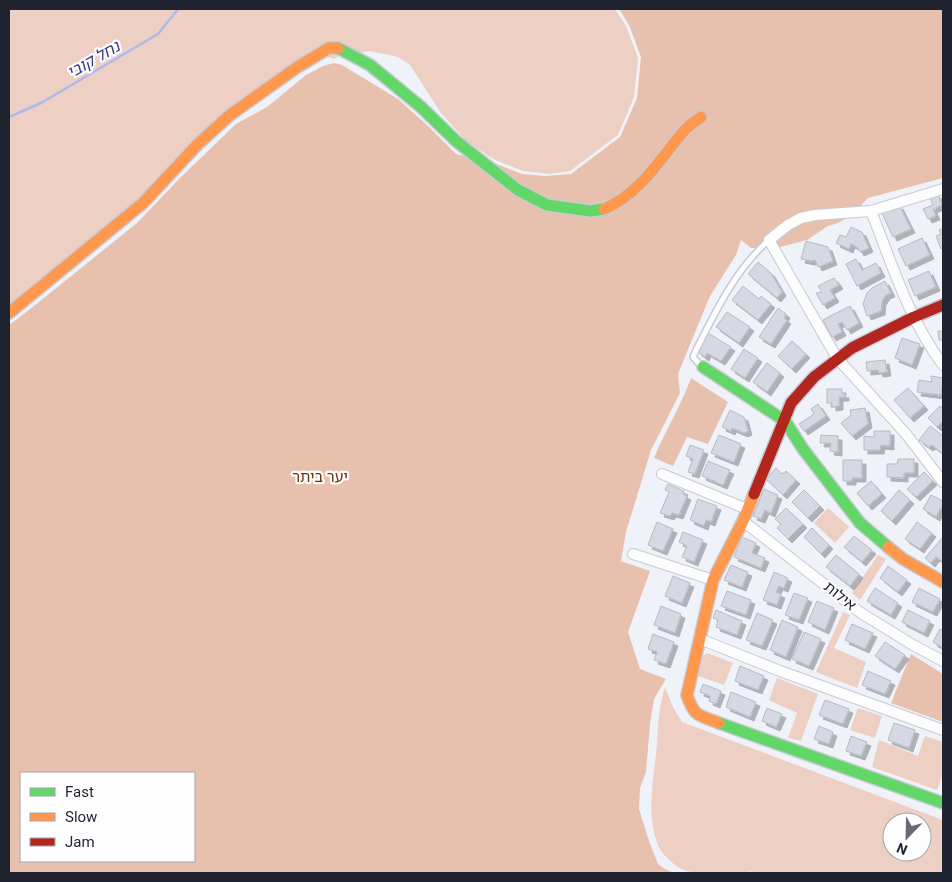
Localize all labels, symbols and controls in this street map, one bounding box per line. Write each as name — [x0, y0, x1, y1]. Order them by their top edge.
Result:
water label: נחל קובי — [64, 36, 124, 82]
park label: יער ביתר — [292, 468, 348, 486]
street label: אילות — [820, 578, 860, 614]
legend — [20, 772, 195, 862]
text: Fast — [65, 783, 94, 801]
text: Slow — [65, 808, 97, 826]
north arrow — [882, 812, 932, 862]
text: Jam — [65, 833, 95, 851]
text: N — [894, 840, 910, 858]

